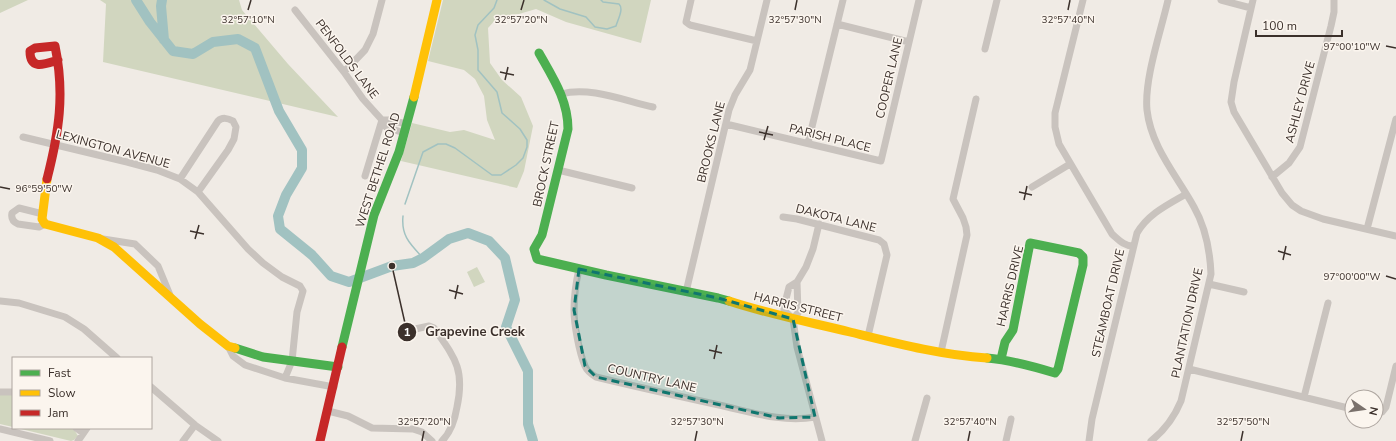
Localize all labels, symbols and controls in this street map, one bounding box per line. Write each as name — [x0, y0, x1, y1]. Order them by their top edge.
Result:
scale bar — [1256, 12, 1342, 38]
text: 32°57'10"N — [221, 13, 275, 27]
text: 32°57'20"N — [494, 13, 548, 27]
text: 32°57'30"N — [768, 13, 822, 27]
text: 32°57'40"N — [1041, 13, 1095, 27]
street label: PENFOLDS LANE — [312, 16, 382, 102]
text: 100 m — [1262, 18, 1297, 34]
street label: COOPER LANE — [872, 36, 906, 120]
text: 97°00'10"W — [1324, 40, 1380, 54]
street label: ASHLEY DRIVE — [1281, 59, 1319, 145]
street label: BROOKS LANE — [693, 100, 729, 184]
street label: WEST BETHEL ROAD — [352, 110, 404, 230]
street label: BROCK STREET — [529, 119, 563, 208]
street label: PARISH PLACE — [787, 120, 873, 156]
street label: LEXINGTON AVENUE — [54, 126, 172, 172]
text: 96°59'50"W — [16, 182, 72, 196]
street label: DAKOTA LANE — [794, 200, 878, 236]
street label: HARRIS DRIVE — [993, 244, 1027, 328]
street label: STEAMBOAT DRIVE — [1088, 247, 1128, 359]
street label: PLANTATION DRIVE — [1167, 266, 1207, 380]
text: 97°00'00"W — [1324, 270, 1380, 284]
street label: HARRIS STREET — [752, 288, 845, 326]
callout: Grapevine Creek — [397, 319, 533, 344]
text: Grapevine Creek — [425, 323, 526, 341]
text: 1 — [403, 324, 411, 340]
legend — [12, 357, 152, 429]
street label: COUNTRY LANE — [606, 360, 698, 396]
text: Fast — [48, 365, 71, 381]
text: Slow — [48, 385, 76, 401]
north arrow — [1344, 389, 1384, 429]
text: Jam — [47, 405, 69, 421]
text: N — [1365, 405, 1381, 417]
text: 32°57'20"N — [397, 415, 451, 429]
text: 32°57'30"N — [670, 415, 724, 429]
text: 32°57'40"N — [943, 415, 997, 429]
text: 32°57'50"N — [1216, 415, 1270, 429]

